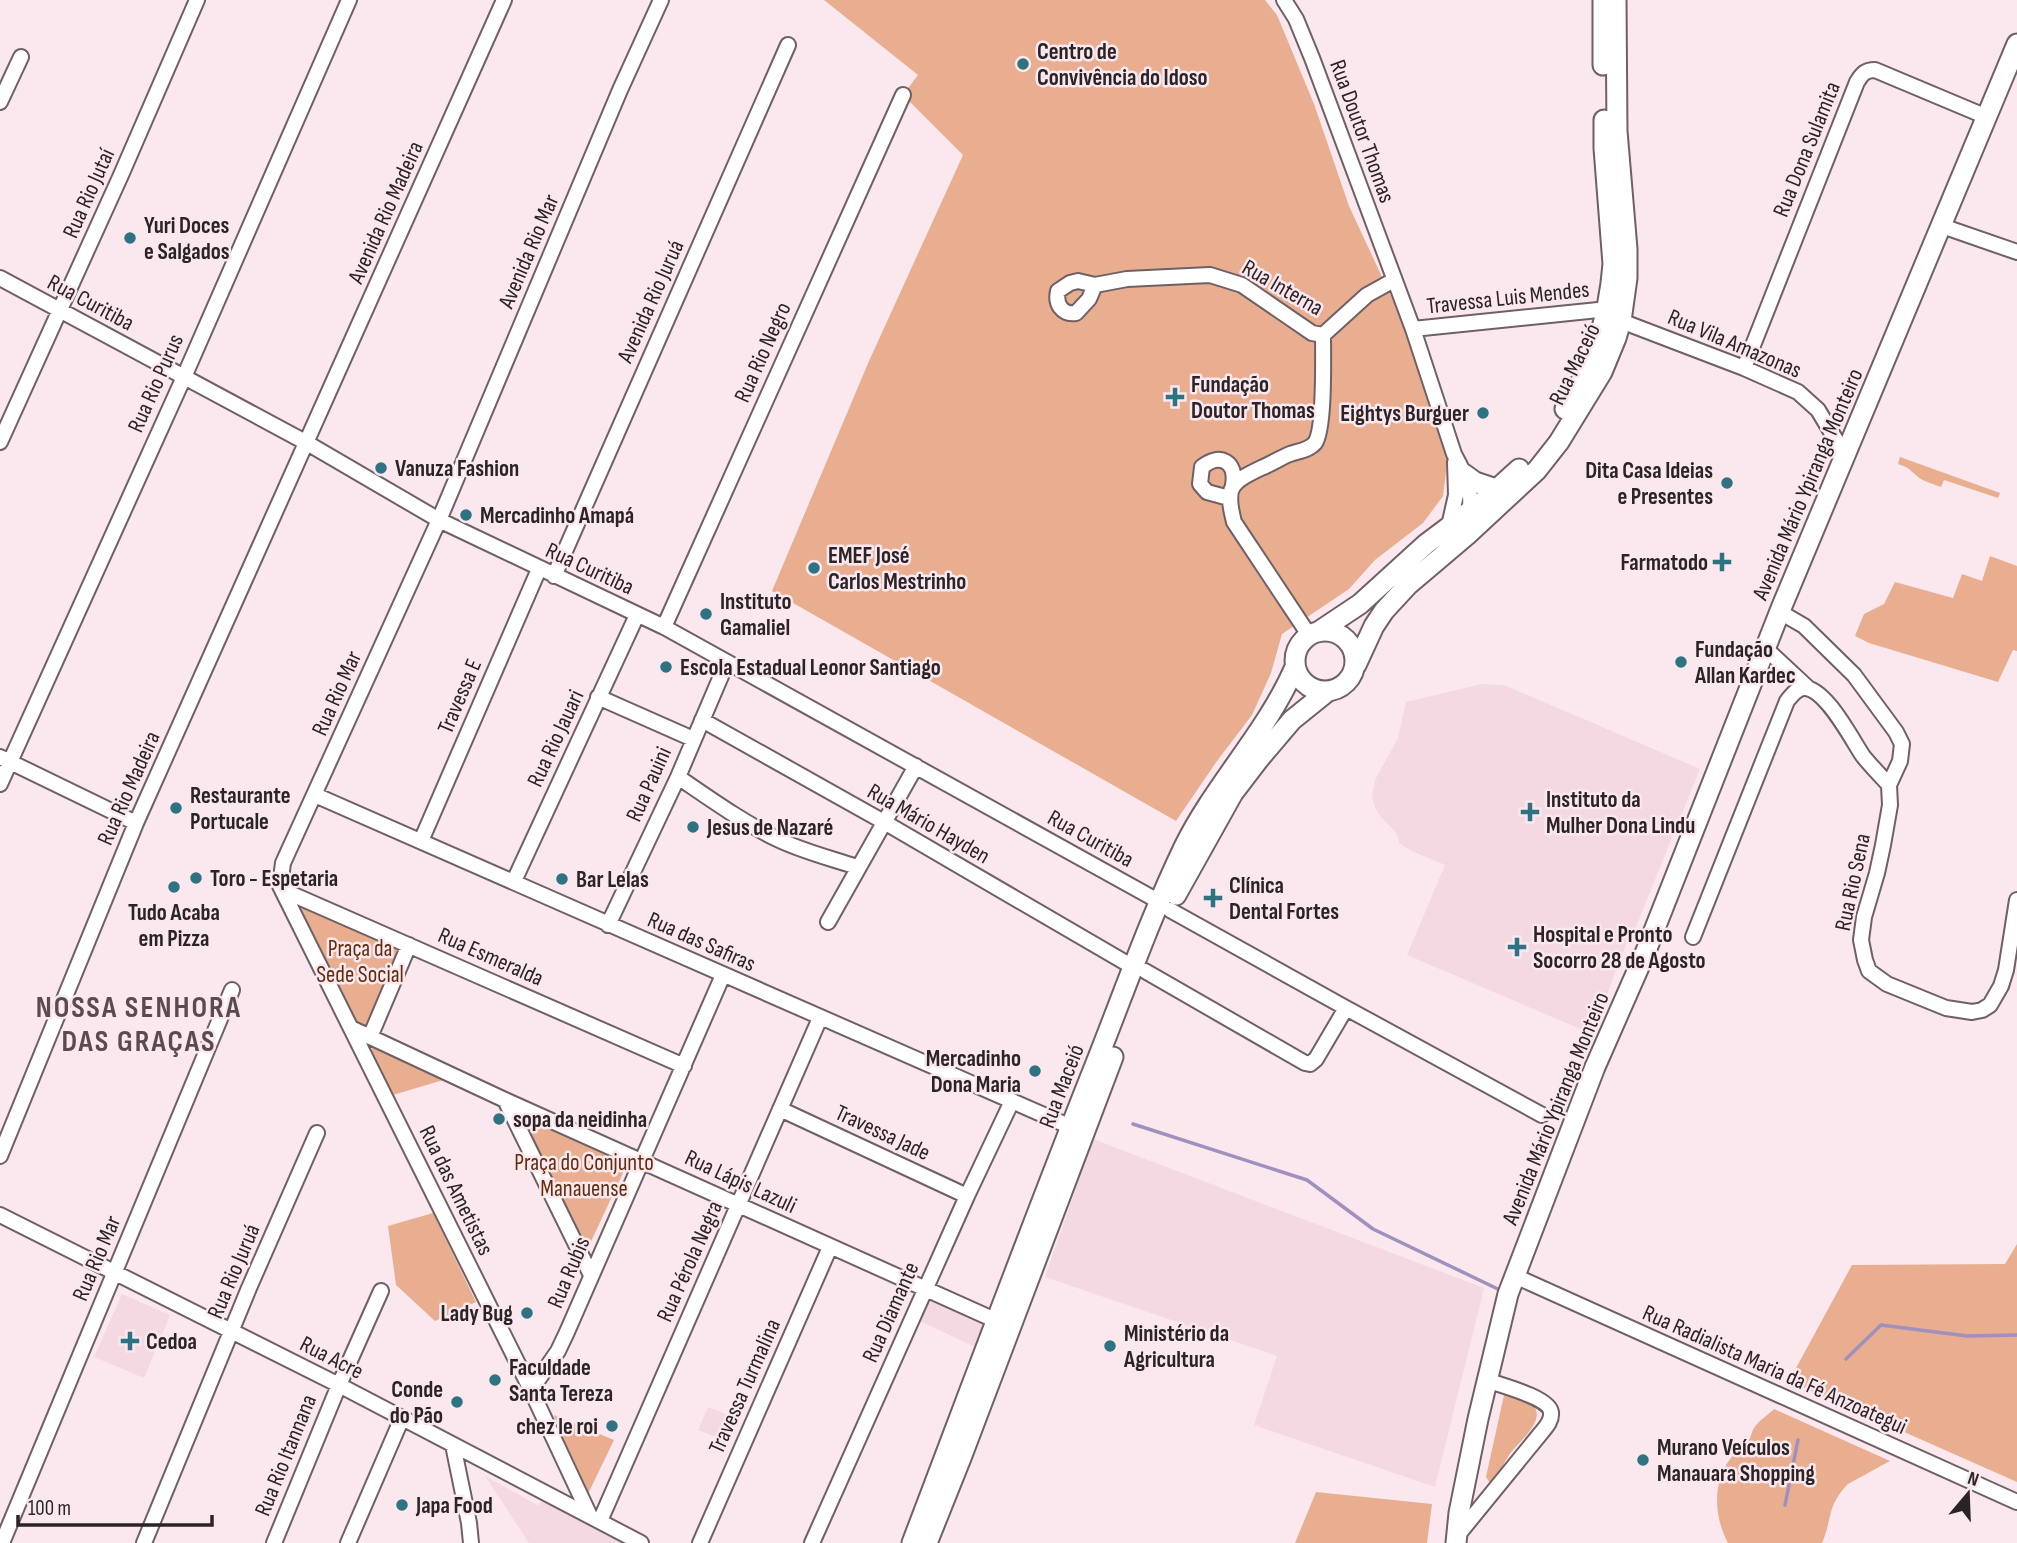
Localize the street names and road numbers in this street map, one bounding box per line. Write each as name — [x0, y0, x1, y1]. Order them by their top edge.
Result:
street label: Rua Doutor Thomas — [1323, 56, 1401, 207]
street label: Rua Dona Sulamita — [1767, 78, 1847, 221]
street label: Avenida Rio Madeira — [342, 137, 430, 289]
street label: Rua Rio Jutaí — [57, 144, 121, 243]
street label: Avenida Rio Mar — [492, 190, 566, 313]
street label: Avenida Rio Juruá — [611, 236, 690, 368]
street label: Rua Interna — [1237, 254, 1328, 322]
street label: Rua Curitiba — [42, 268, 139, 337]
street label: Travessa Luis Mendes — [1425, 276, 1591, 320]
street label: Rua Rio Negro — [728, 298, 797, 407]
street label: Rua Vila Amazonas — [1664, 303, 1806, 385]
street label: Rua Maceió — [1543, 319, 1607, 410]
street label: Rua Rio Purus — [122, 330, 190, 437]
street label: Avenida Mário Ypiranga Monteiro — [1746, 365, 1869, 605]
street label: Rua Curitiba — [541, 536, 638, 601]
street label: Rua Rio Mar — [306, 646, 368, 740]
street label: Travessa E — [432, 655, 488, 738]
street label: Rua Rio Jauari — [521, 685, 591, 791]
street label: Rua Rio Madeira — [91, 727, 166, 850]
street label: Rua Pauini — [620, 743, 678, 826]
street label: Rua Mário Hayden — [862, 777, 995, 870]
street label: Rua Curitiba — [1043, 804, 1138, 874]
street label: Rua Rio Sena — [1829, 831, 1877, 933]
street label: Rua das Safiras — [643, 906, 760, 978]
street label: Rua Esmeralda — [434, 921, 548, 993]
street label: Avenida Mário Ypiranga Monteiro — [1496, 988, 1615, 1230]
street label: Rua Maceió — [1033, 1041, 1091, 1132]
street label: Travessa Jade — [831, 1099, 935, 1167]
street label: Rua das Ametistas — [413, 1121, 500, 1260]
street label: Rua Lápis Lazuli — [680, 1144, 801, 1220]
street label: Rua Pérola Negra — [651, 1197, 729, 1326]
street label: Rua Rio Mar — [66, 1211, 128, 1305]
street label: Rua Rio Juruá — [201, 1220, 266, 1323]
street label: Rua Rubis — [541, 1232, 596, 1312]
street label: Rua Diamante — [856, 1258, 925, 1367]
street label: Rua Radialista Maria da Fé Anzoategui — [1638, 1299, 1911, 1441]
street label: Travessa Turmalina — [703, 1315, 787, 1458]
street label: Rua Acre — [295, 1330, 368, 1386]
street label: Rua Rio Itannana — [249, 1391, 323, 1520]

